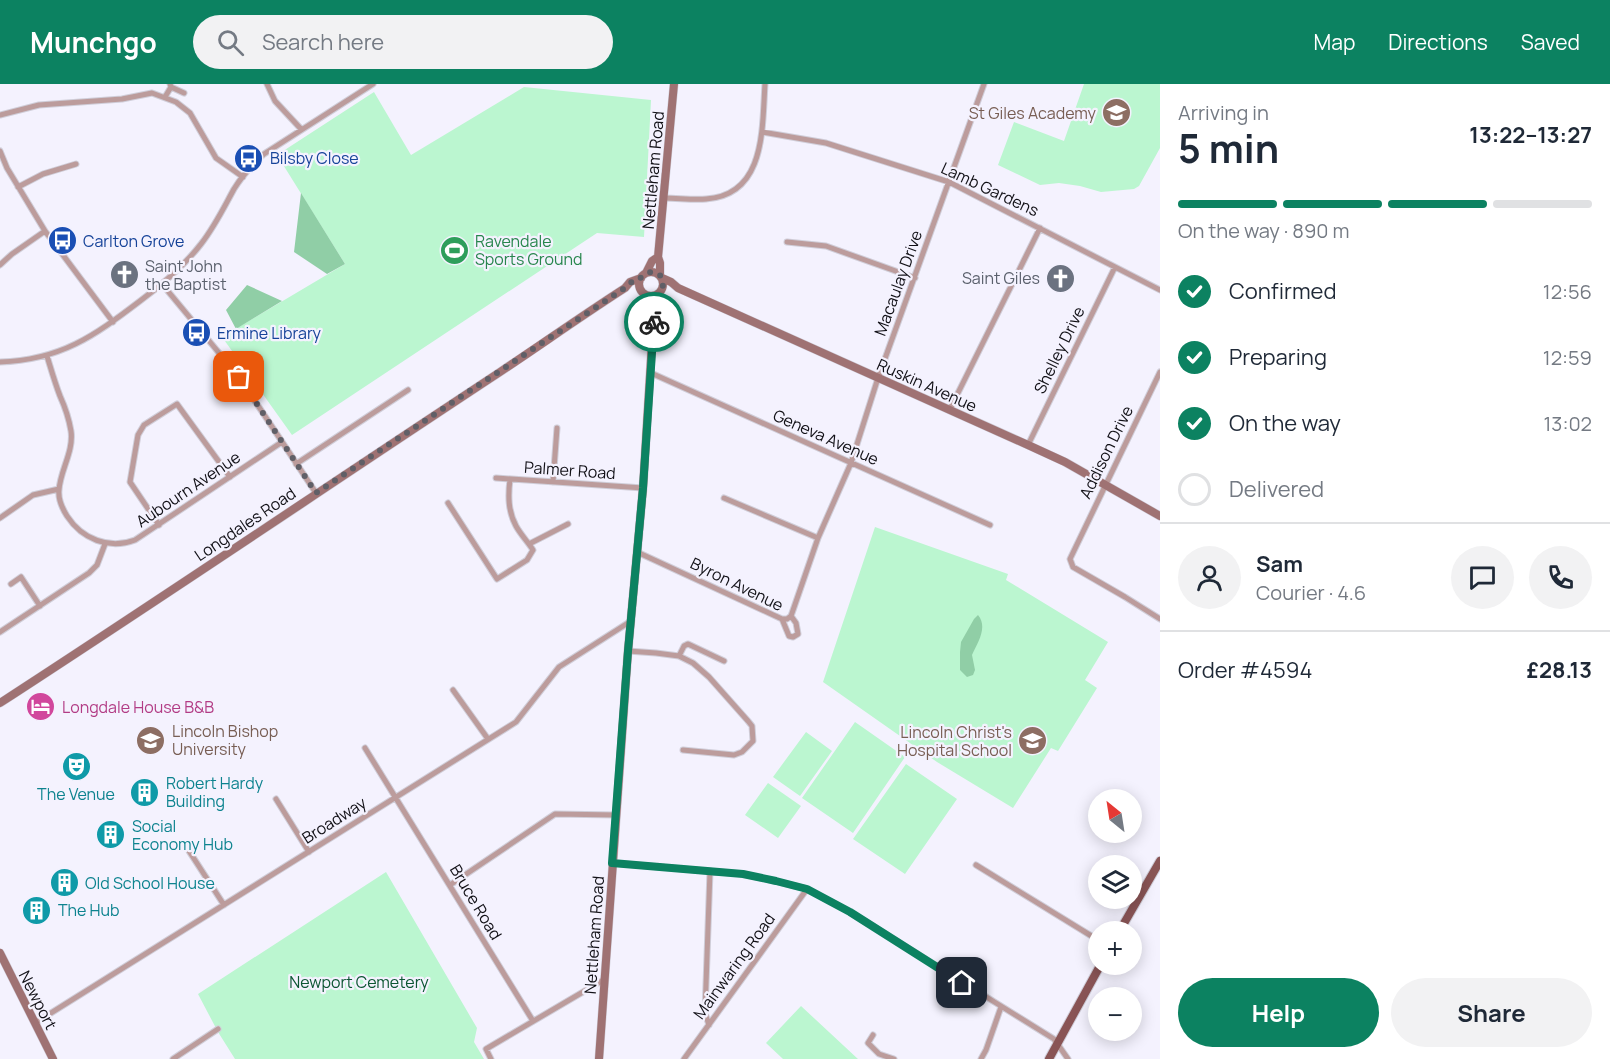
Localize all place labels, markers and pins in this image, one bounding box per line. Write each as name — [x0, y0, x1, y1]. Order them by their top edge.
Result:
school or university icon: St Giles Academy — [1101, 97, 1133, 129]
place label: St Giles Academy — [969, 102, 1097, 124]
bus stop icon: Bilsby Close — [233, 142, 265, 174]
place label: Bilsby Close — [270, 147, 359, 169]
bus stop icon: Carlton Grove — [46, 225, 78, 257]
place label: Carlton Grove — [83, 230, 184, 252]
place label: Ravendale Sports Ground — [475, 230, 582, 270]
sports icon: Ravendale Sports Ground — [438, 234, 470, 266]
place label: Saint John the Baptist — [145, 255, 227, 295]
church icon: Saint John the Baptist — [108, 259, 140, 291]
church icon: Saint Giles — [1045, 262, 1077, 294]
place label: Saint Giles — [962, 267, 1040, 289]
bus stop icon: Ermine Library — [180, 317, 212, 349]
place label: Ermine Library — [217, 322, 322, 344]
pin — [213, 351, 264, 402]
hotel icon: Longdale House B&B — [25, 691, 57, 723]
place label: Longdale House B&B — [62, 696, 214, 718]
place label: Lincoln Bishop University — [172, 720, 278, 760]
place label: Lincoln Christ's Hospital School — [897, 721, 1012, 761]
school or university icon: Lincoln Bishop University — [135, 724, 167, 756]
school or university icon: Lincoln Christ's Hospital School — [1017, 725, 1049, 757]
theatre icon: The Venue — [60, 750, 92, 782]
place label: Robert Hardy Building — [166, 772, 264, 812]
building icon: Robert Hardy Building — [129, 776, 161, 808]
place label: The Venue — [37, 783, 115, 805]
place label: Social Economy Hub — [132, 815, 233, 855]
building icon: Social Economy Hub — [95, 819, 127, 851]
building icon: Old School House — [48, 867, 80, 899]
place label: Old School House — [85, 872, 215, 894]
building icon: The Hub — [21, 894, 53, 926]
place label: The Hub — [58, 899, 120, 921]
pin — [936, 957, 987, 1008]

